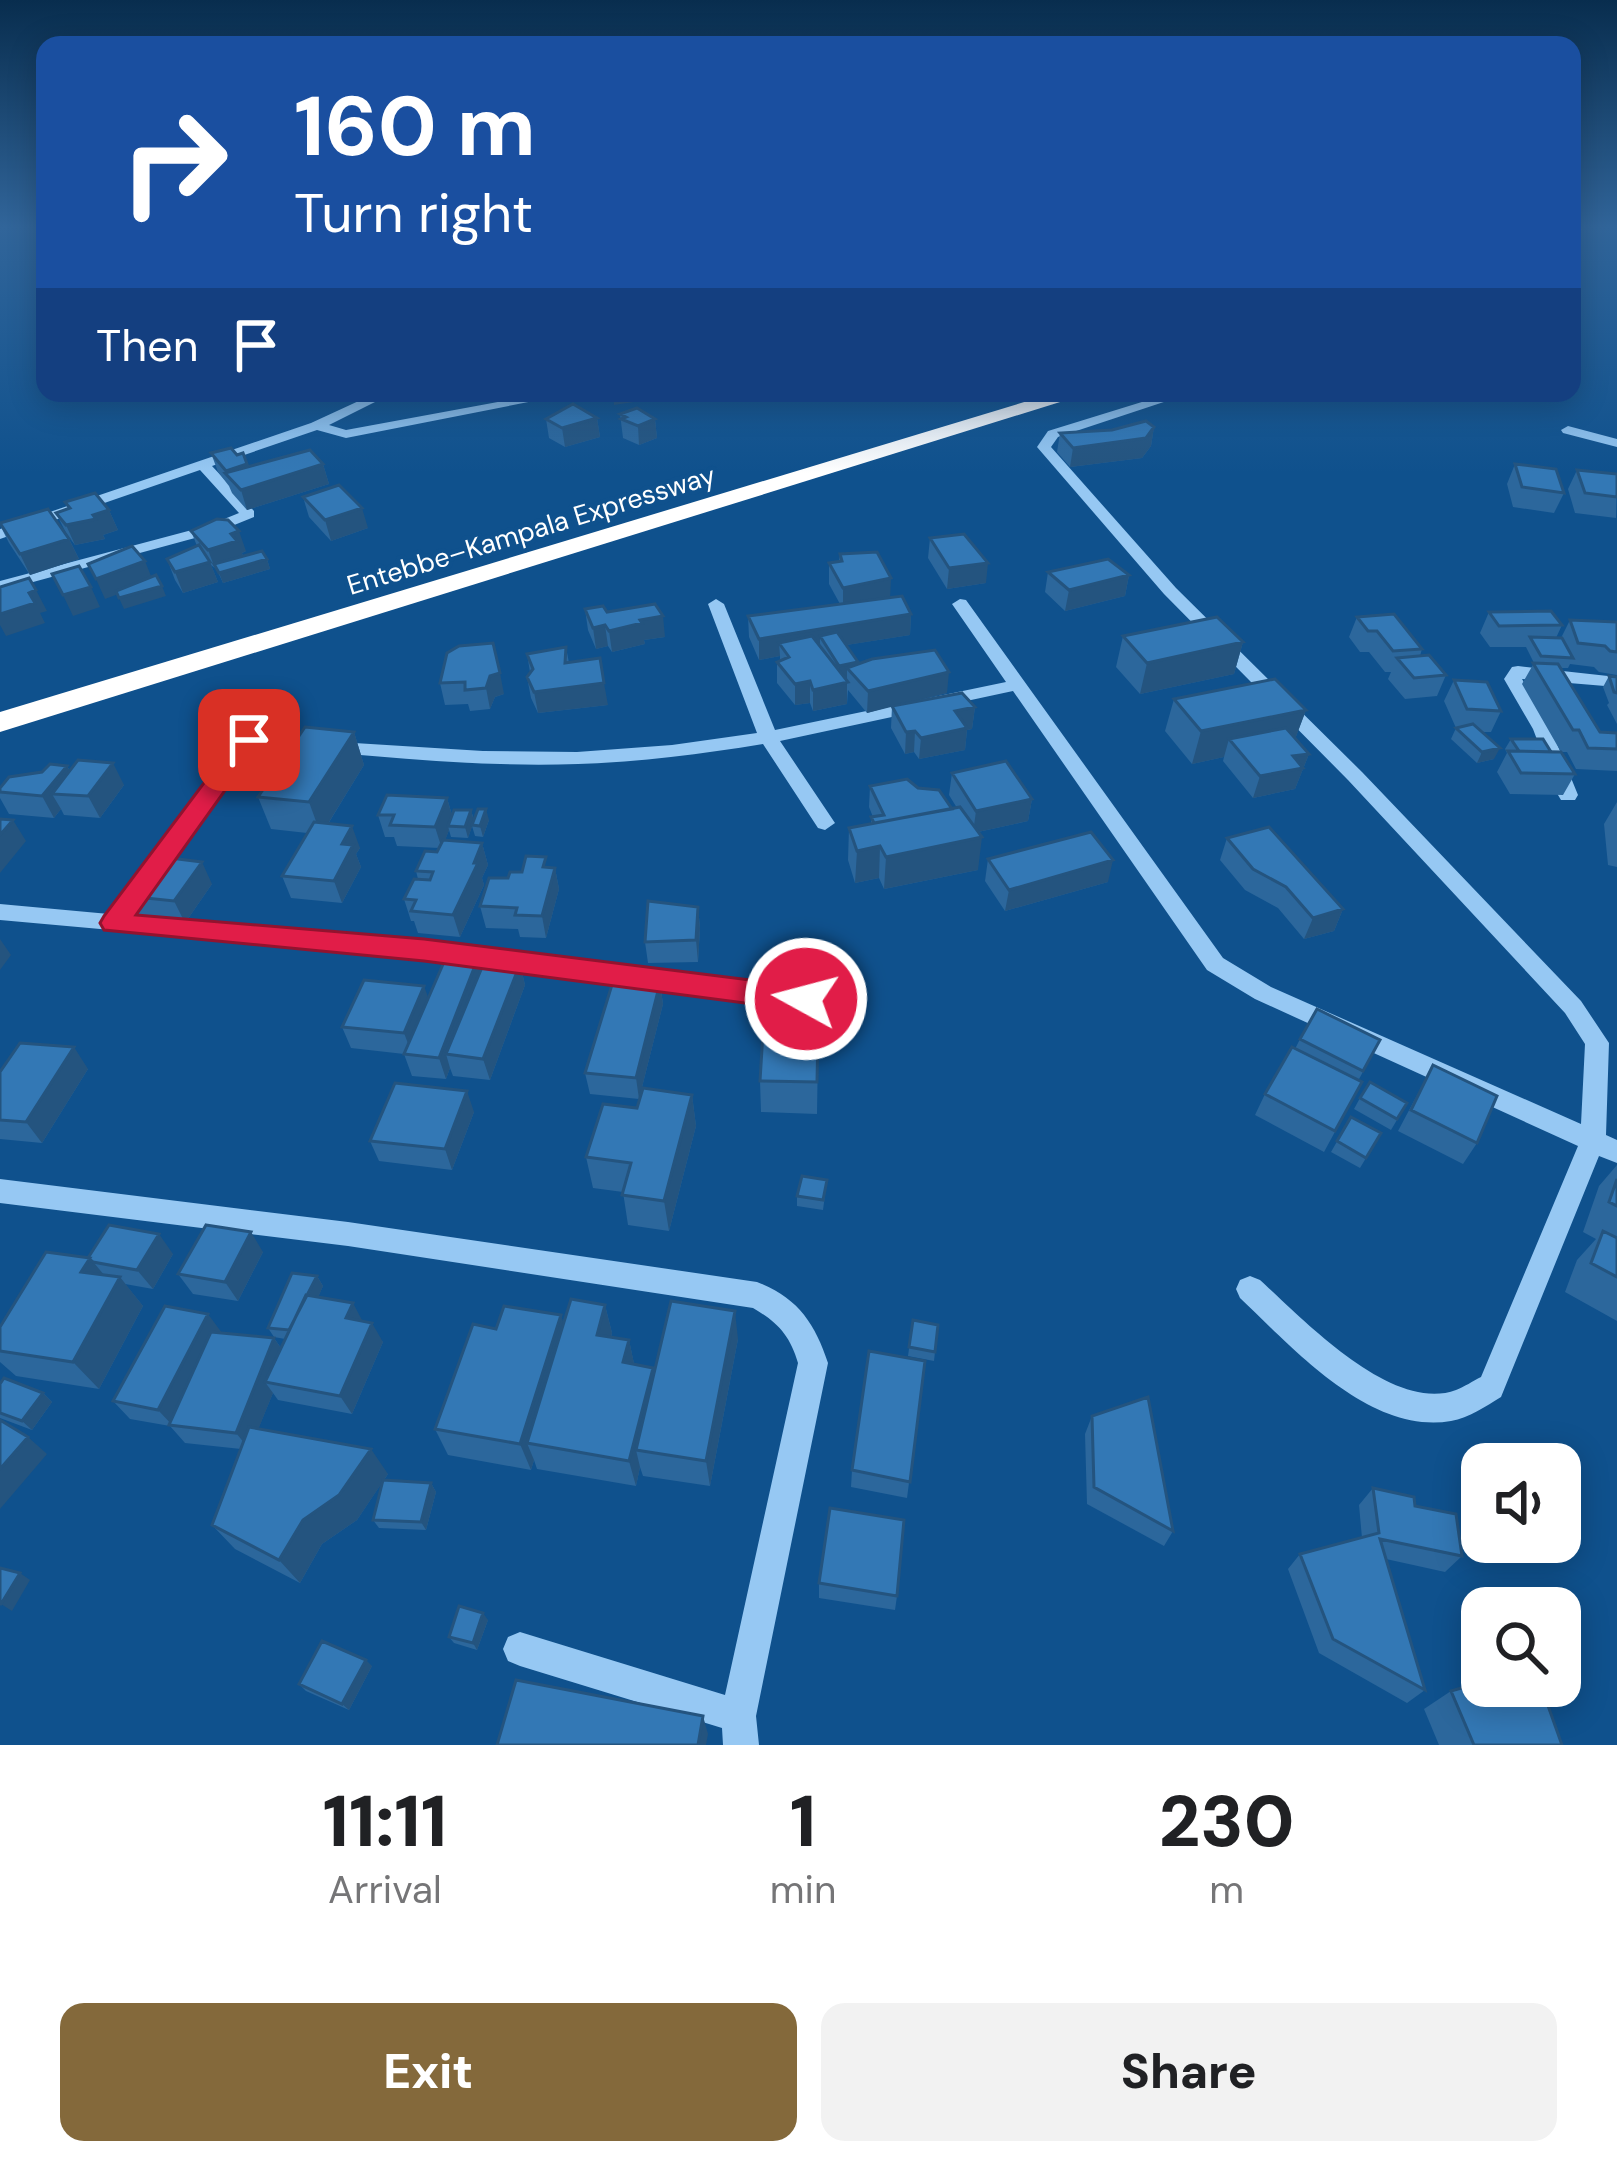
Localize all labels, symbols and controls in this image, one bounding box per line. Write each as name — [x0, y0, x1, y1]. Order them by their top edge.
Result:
text: 160 m — [294, 72, 536, 181]
icon: right — [96, 84, 252, 240]
text: Turn right — [294, 178, 533, 249]
icon: arrive — [223, 312, 289, 378]
text: Then — [96, 316, 199, 375]
street label: Entebbe–Kampala Expressway — [343, 457, 719, 603]
pin — [198, 689, 300, 791]
icon: arrive — [216, 707, 282, 773]
position arrow — [743, 936, 869, 1062]
map controls — [1461, 1443, 1581, 1707]
button: sound — [1461, 1443, 1581, 1563]
button: search — [1461, 1587, 1581, 1707]
text: 11:11 — [322, 1775, 447, 1868]
text: 1 — [790, 1775, 816, 1868]
text: 230 — [1159, 1775, 1295, 1868]
text: Arrival — [328, 1864, 442, 1915]
text: min — [770, 1864, 836, 1915]
text: m — [1209, 1864, 1244, 1915]
button: Exit — [60, 2003, 797, 2141]
button: Share — [821, 2003, 1557, 2141]

